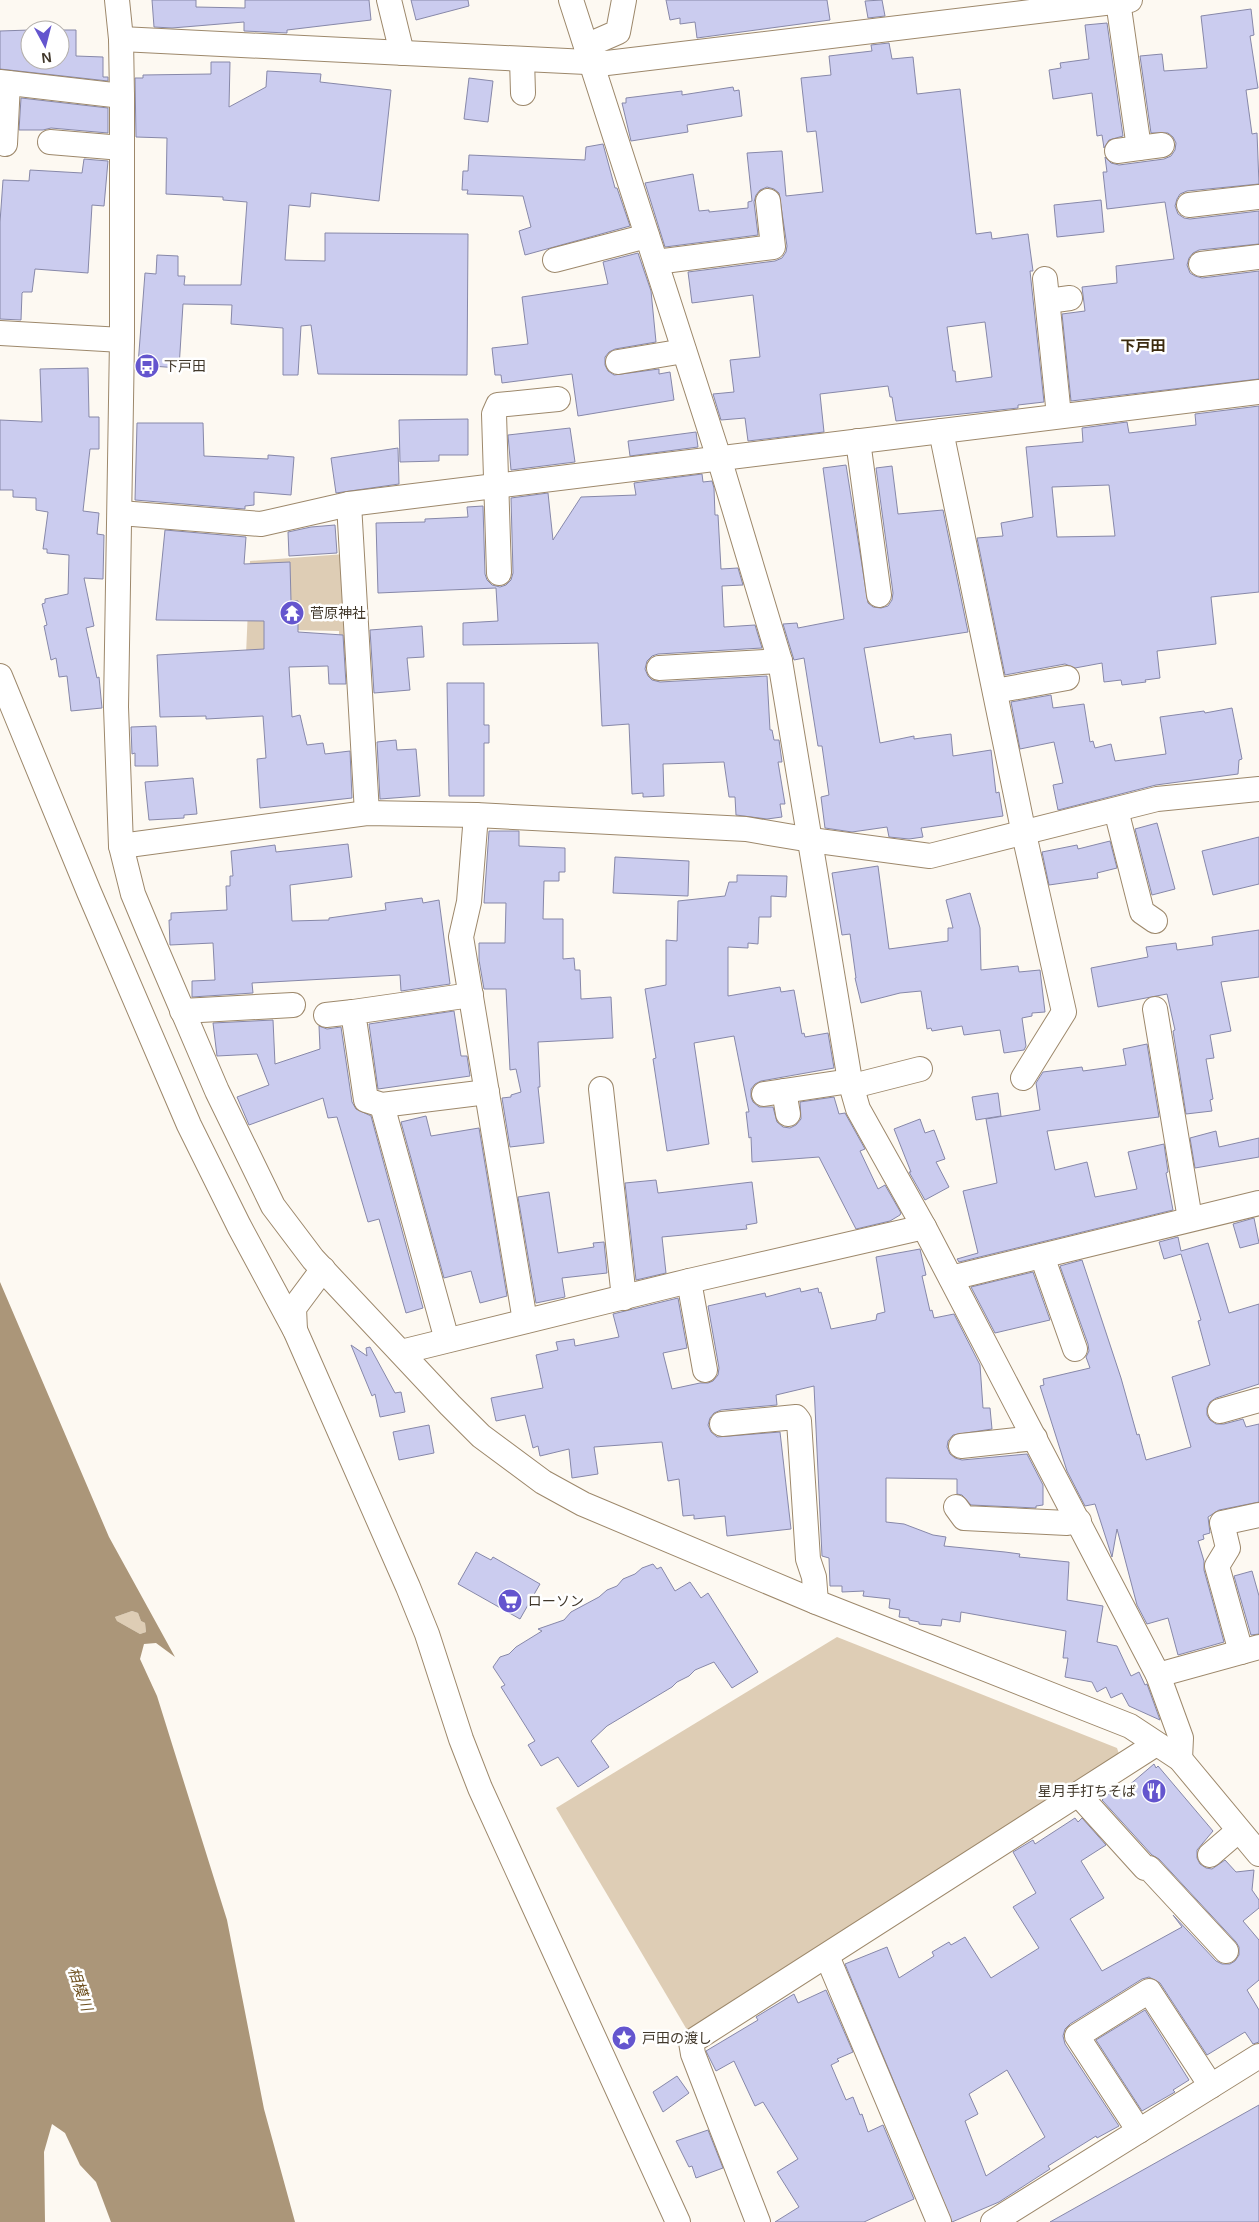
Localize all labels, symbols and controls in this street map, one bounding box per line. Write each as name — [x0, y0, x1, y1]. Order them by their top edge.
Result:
north arrow — [20, 20, 70, 70]
text: N — [41, 49, 53, 66]
district label: 下戸田 — [1120, 337, 1166, 354]
bus stop icon: 下戸田 — [134, 353, 160, 379]
place label: 下戸田 — [164, 358, 206, 374]
temple icon: 菅原神社 — [279, 600, 305, 626]
place label: 菅原神社 — [310, 605, 366, 621]
supermarket icon: ローソン — [497, 1588, 523, 1614]
place label: ローソン — [528, 1593, 584, 1609]
restaurant icon: 星月手打ちそば — [1141, 1778, 1167, 1804]
place label: 星月手打ちそば — [1038, 1783, 1136, 1799]
water label: 相模川 — [65, 1965, 96, 2015]
place icon: 戸田の渡し — [611, 2025, 637, 2051]
place label: 戸田の渡し — [642, 2030, 712, 2046]

